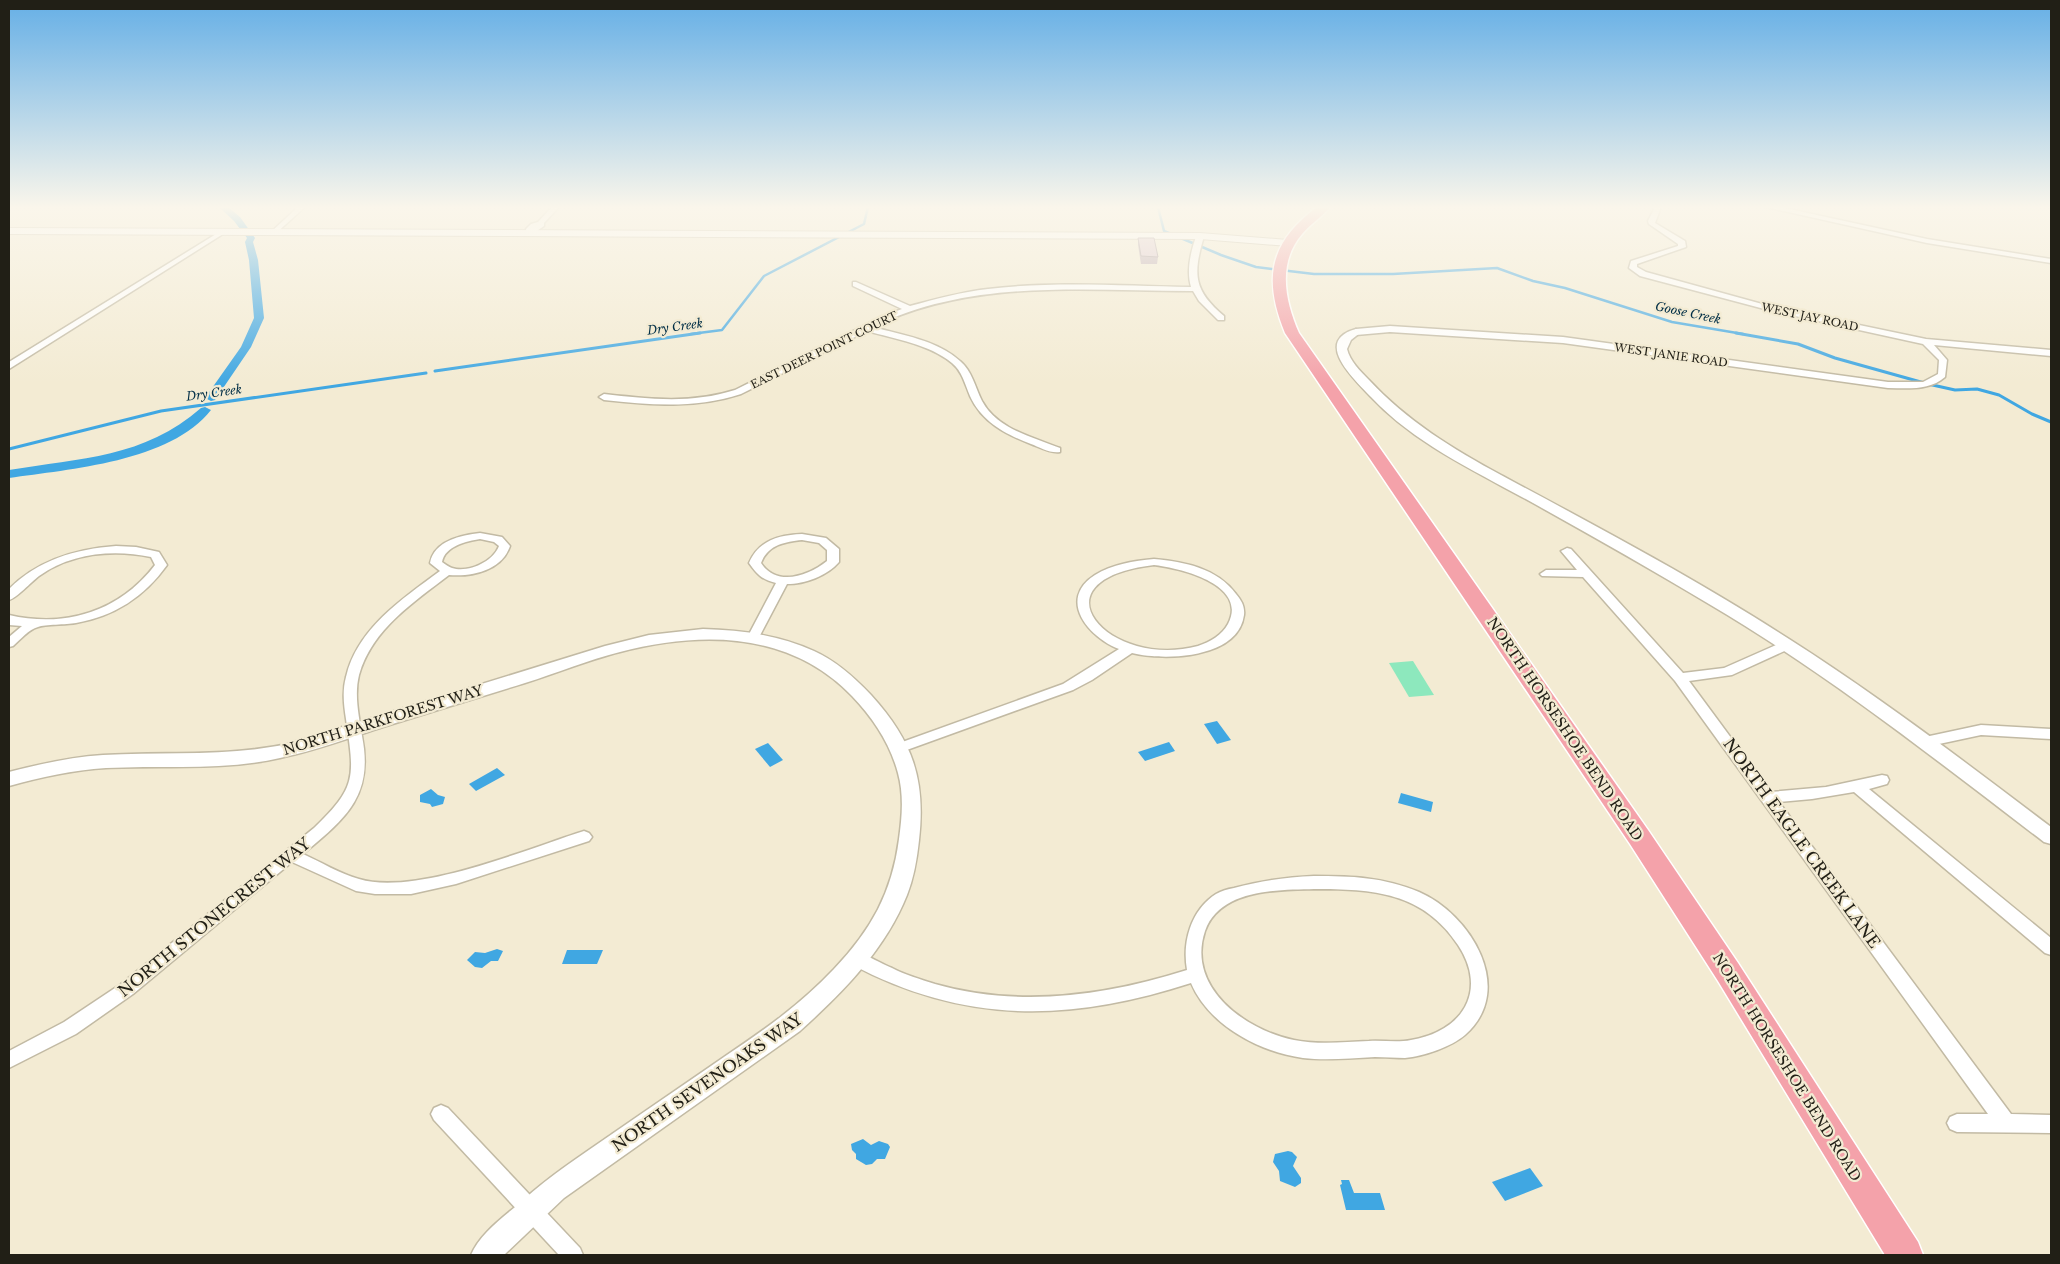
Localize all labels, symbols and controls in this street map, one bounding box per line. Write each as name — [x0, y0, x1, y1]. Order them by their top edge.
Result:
water label: Goose Creek — [1654, 298, 1722, 327]
street label: WEST JAY ROAD — [1759, 300, 1860, 334]
street label: EAST DEER POINT COURT — [748, 308, 900, 392]
water label: Dry Creek — [645, 315, 704, 338]
street label: WEST JANIE ROAD — [1612, 340, 1729, 370]
water label: Dry Creek — [184, 381, 243, 404]
street label: NORTH HORSESHOE BEND ROAD — [1483, 614, 1647, 844]
street label: NORTH PARKFOREST WAY — [281, 681, 486, 759]
street label: NORTH EAGLE CREEK LANE — [1719, 734, 1885, 952]
street label: NORTH STONECREST WAY — [114, 833, 314, 1001]
street label: NORTH HORSESHOE BEND ROAD — [1709, 949, 1865, 1185]
street label: NORTH SEVENOAKS WAY — [608, 1008, 806, 1156]

